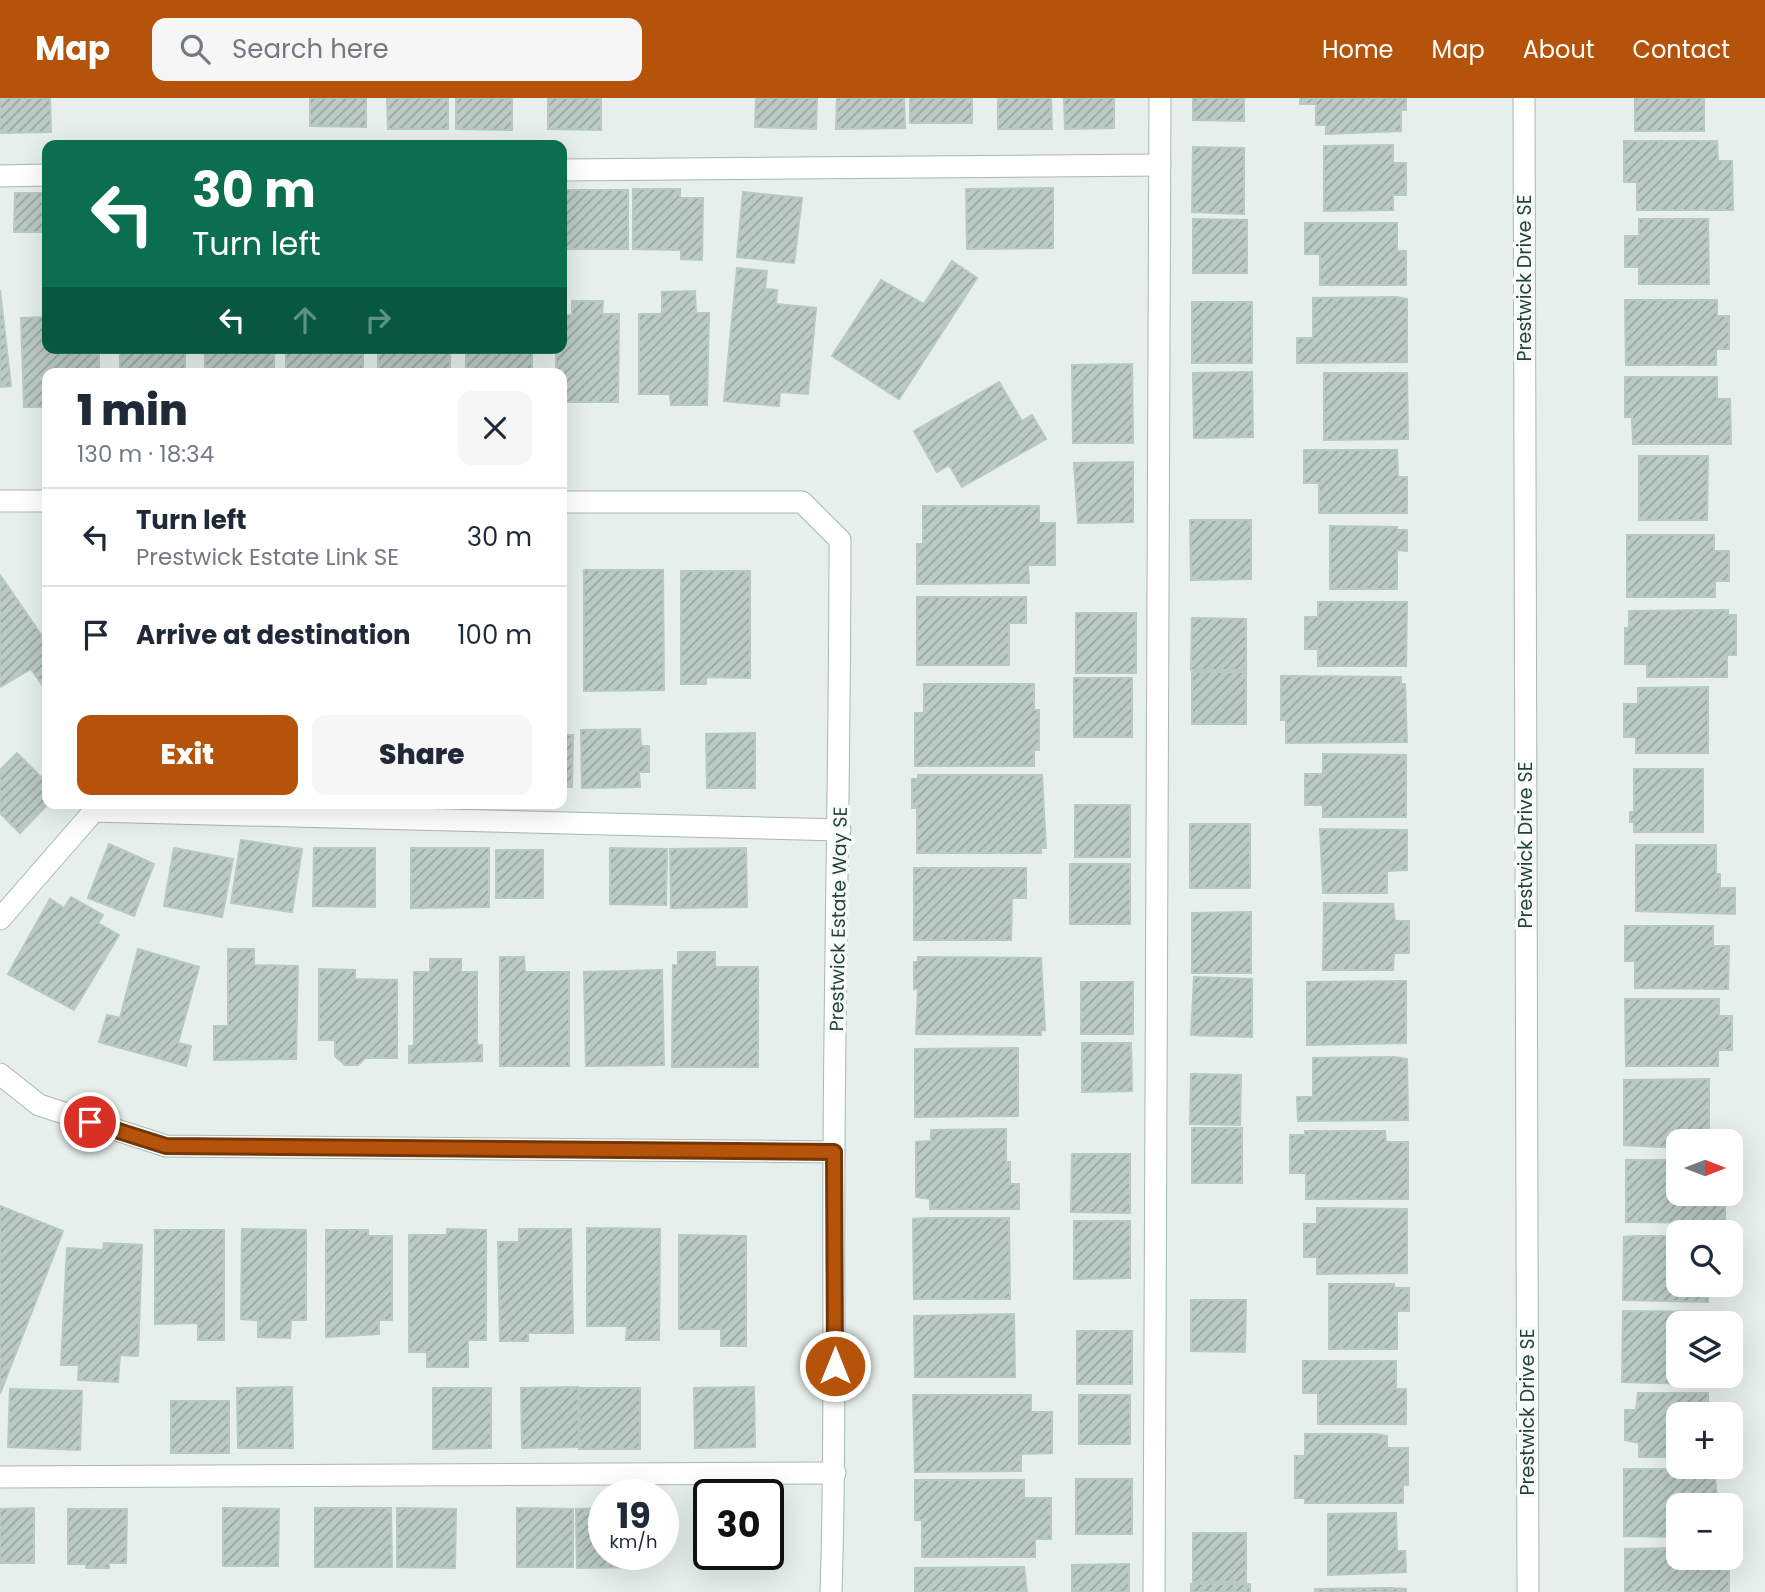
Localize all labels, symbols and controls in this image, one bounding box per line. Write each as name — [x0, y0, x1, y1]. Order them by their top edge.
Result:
search box — [152, 18, 642, 81]
text: Map — [35, 25, 110, 72]
icon: search — [176, 30, 214, 68]
text: Search here — [232, 31, 389, 67]
text: Home — [1322, 33, 1394, 66]
text: Map — [1432, 33, 1485, 66]
text: About — [1523, 33, 1594, 66]
text: Contact — [1632, 33, 1730, 66]
text: 30 m — [192, 156, 316, 224]
icon: left — [77, 168, 168, 259]
street label: Prestwick Drive SE — [1511, 195, 1538, 361]
text: Turn left — [192, 221, 321, 266]
icon: left — [213, 301, 251, 339]
icon: ahead — [286, 301, 324, 339]
icon: right — [359, 301, 397, 339]
text: 1 min — [77, 381, 188, 440]
button: close — [458, 391, 532, 465]
text: 130 m · 18:34 — [77, 438, 214, 470]
text: Turn left — [136, 502, 247, 538]
icon: left — [77, 518, 115, 556]
text: 30 m — [467, 519, 532, 555]
text: Prestwick Estate Link SE — [136, 541, 399, 573]
icon: arrive — [77, 616, 115, 654]
text: Arrive at destination — [136, 617, 411, 653]
text: 100 m — [457, 617, 532, 653]
button: Exit — [77, 715, 298, 795]
button: Share — [312, 715, 532, 795]
street label: Prestwick Drive SE — [1512, 762, 1539, 928]
street label: Prestwick Estate Way SE — [823, 806, 854, 1032]
pin — [60, 1092, 120, 1152]
icon: arrive — [71, 1103, 109, 1141]
north arrow — [1666, 1129, 1743, 1206]
map controls — [1666, 1129, 1743, 1570]
button: search — [1666, 1220, 1743, 1297]
button: layers — [1666, 1311, 1743, 1388]
position arrow — [798, 1329, 872, 1403]
street label: Prestwick Drive SE — [1514, 1329, 1541, 1495]
button: + — [1666, 1402, 1743, 1479]
speed limit sign: 30 — [693, 1479, 784, 1570]
text: 19 — [616, 1491, 651, 1540]
button: − — [1666, 1493, 1743, 1570]
text: km/h — [610, 1529, 657, 1554]

